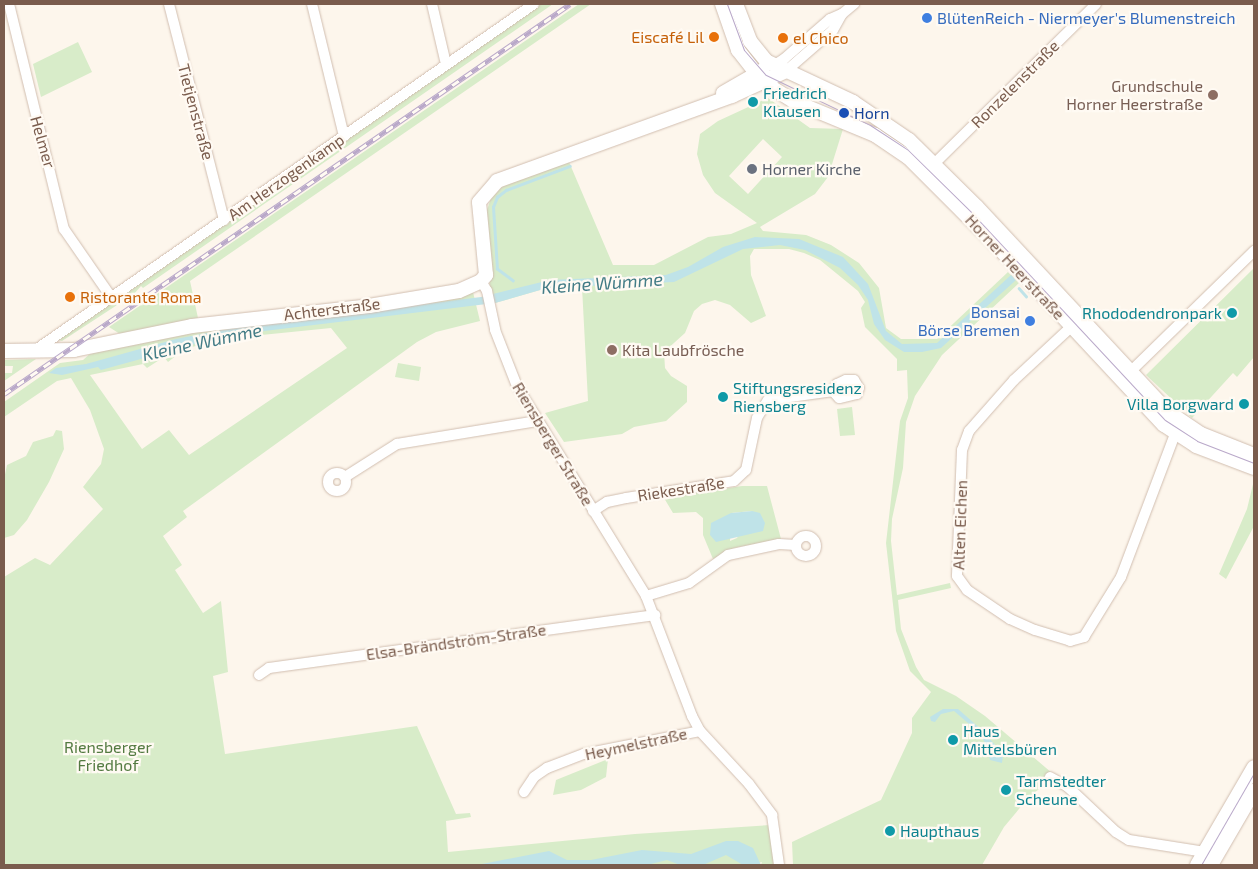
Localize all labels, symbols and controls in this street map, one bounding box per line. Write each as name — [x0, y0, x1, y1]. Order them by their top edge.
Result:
place label: BlütenReich - Niermeyer's Blumenstreich — [937, 8, 1236, 28]
marker: BlütenReich - Niermeyer's Blumenstreich — [921, 12, 933, 24]
place label: Eiscafé Lil — [631, 27, 704, 47]
place label: el Chico — [793, 28, 849, 48]
marker: Eiscafé Lil — [708, 31, 720, 43]
marker: el Chico — [777, 32, 789, 44]
street label: Ronzelenstraße — [967, 36, 1063, 132]
street label: Tietjenstraße — [174, 62, 218, 162]
place label: Grundschule Horner Heerstraße — [1066, 76, 1203, 114]
place label: Friedrich Klausen — [763, 83, 827, 121]
marker: Grundschule Horner Heerstraße — [1207, 89, 1219, 101]
marker: Friedrich Klausen — [747, 96, 759, 108]
place label: Horn — [854, 103, 889, 123]
marker: Horn — [838, 107, 850, 119]
street label: Helmer — [26, 114, 60, 170]
street label: Am Herzogenkamp — [224, 130, 348, 224]
place label: Horner Kirche — [762, 159, 861, 179]
marker: Horner Kirche — [746, 163, 758, 175]
street label: Horner Heerstraße — [961, 210, 1069, 324]
water label: Kleine Wümme — [540, 268, 664, 298]
place label: Ristorante Roma — [80, 287, 202, 307]
marker: Ristorante Roma — [64, 291, 76, 303]
street label: Achterstraße — [283, 294, 381, 324]
place label: Bonsai Börse Bremen — [918, 302, 1020, 340]
place label: Rhododendronpark — [1082, 303, 1222, 323]
marker: Rhododendronpark — [1226, 307, 1238, 319]
marker: Bonsai Börse Bremen — [1024, 315, 1036, 327]
water label: Kleine Wümme — [140, 319, 264, 365]
place label: Kita Laubfrösche — [622, 340, 744, 360]
marker: Kita Laubfrösche — [606, 344, 618, 356]
place label: Stiftungsresidenz Riensberg — [733, 378, 862, 416]
street label: Riensberger Straße — [508, 379, 598, 509]
marker: Stiftungsresidenz Riensberg — [717, 391, 729, 403]
place label: Villa Borgward — [1127, 394, 1234, 414]
marker: Villa Borgward — [1238, 398, 1250, 410]
street label: Riekestraße — [636, 473, 726, 505]
street label: Alten Eichen — [949, 480, 971, 570]
street label: Elsa-Brändström-Straße — [365, 620, 547, 664]
place label: Haus Mittelsbüren — [963, 721, 1057, 759]
street label: Heymelstraße — [583, 724, 689, 764]
marker: Haus Mittelsbüren — [947, 734, 959, 746]
park label: Riensberger Friedhof — [64, 737, 152, 775]
place label: Tarmstedter Scheune — [1016, 771, 1106, 809]
marker: Tarmstedter Scheune — [1000, 784, 1012, 796]
place label: Haupthaus — [900, 821, 979, 841]
marker: Haupthaus — [884, 825, 896, 837]

